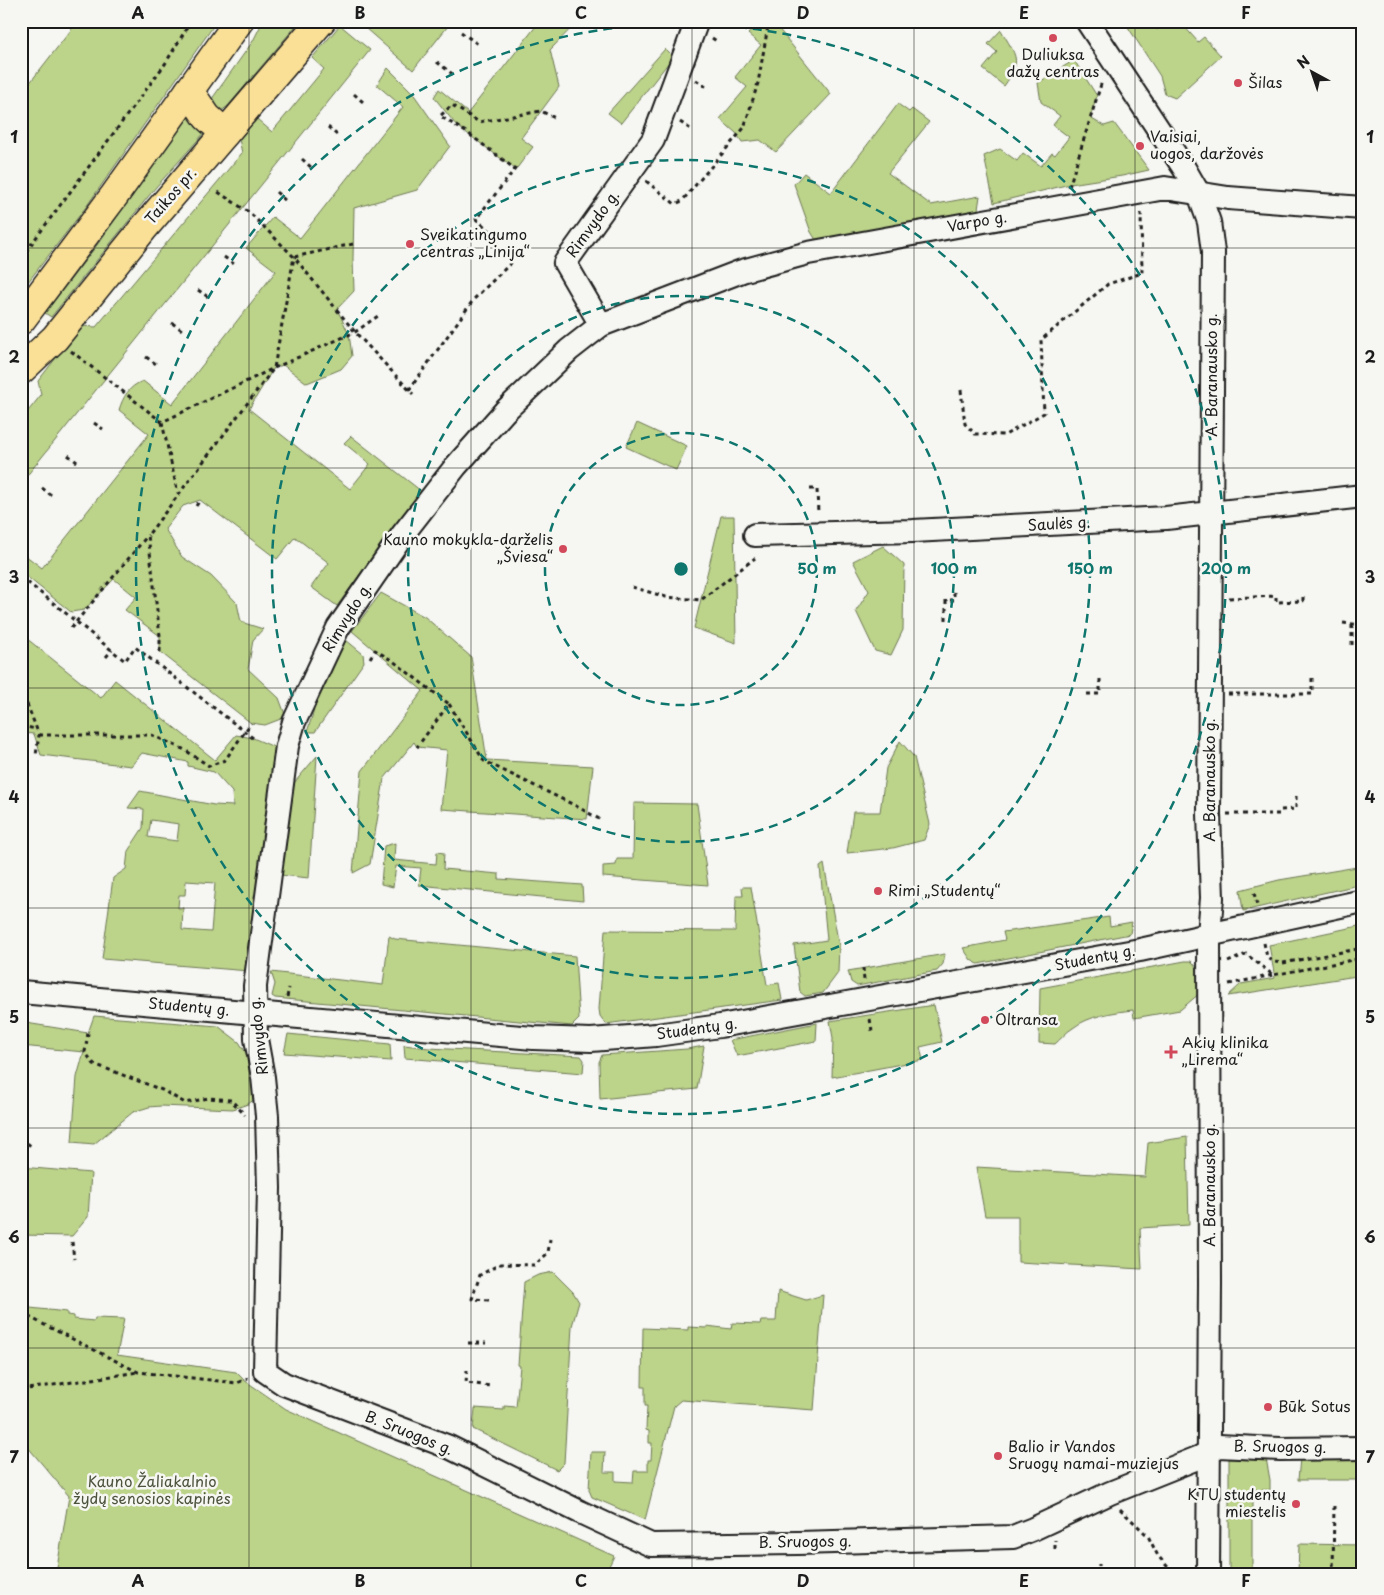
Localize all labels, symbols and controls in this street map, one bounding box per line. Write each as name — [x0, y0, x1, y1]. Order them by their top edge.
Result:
text: A — [132, 0, 145, 24]
text: B — [355, 0, 366, 24]
text: C — [575, 0, 587, 24]
text: D — [797, 0, 809, 24]
text: E — [1019, 0, 1029, 24]
text: F — [1241, 0, 1251, 24]
marker: Duliuksa dažų centras — [1047, 32, 1059, 44]
place label: Duliuksa dažų centras — [1007, 42, 1100, 82]
north arrow — [1286, 48, 1336, 98]
text: N — [1292, 50, 1314, 73]
place label: Šilas — [1248, 70, 1282, 93]
marker: Šilas — [1232, 77, 1244, 89]
text: 1 — [10, 124, 18, 148]
place label: Vaisiai, uogos, daržovės — [1150, 124, 1264, 164]
text: 1 — [1366, 124, 1374, 148]
marker: Vaisiai, uogos, daržovės — [1134, 140, 1146, 152]
street label: Taikos pr. — [138, 161, 201, 229]
street label: Rimvydo g. — [559, 185, 624, 262]
street label: Varpo g. — [945, 204, 1008, 237]
place label: Sveikatingumo centras „Linija“ — [420, 222, 530, 262]
marker: Sveikatingumo centras „Linija“ — [404, 238, 416, 250]
street label: A. Baranausko g. — [1199, 313, 1222, 437]
text: 2 — [8, 344, 20, 368]
text: 2 — [1364, 344, 1376, 368]
street label: Saulės g. — [1027, 509, 1091, 536]
place label: Kauno mokykla-darželis „Šviesa“ — [383, 527, 553, 567]
marker: Kauno mokykla-darželis „Šviesa“ — [557, 543, 569, 555]
text: 50 m — [798, 556, 836, 579]
text: 100 m — [931, 556, 977, 579]
text: 150 m — [1067, 556, 1113, 579]
text: 200 m — [1201, 556, 1251, 579]
centre of rings — [672, 560, 690, 578]
text: 3 — [9, 564, 19, 588]
text: 3 — [1365, 564, 1375, 588]
street label: Rimvydo g. — [315, 578, 376, 657]
street label: A. Baranausko g. — [1197, 718, 1220, 842]
text: 4 — [9, 784, 20, 808]
text: 4 — [1365, 784, 1376, 808]
place label: Rimi „Studentų“ — [888, 878, 1000, 901]
marker: Rimi „Studentų“ — [872, 885, 884, 897]
street label: Studentų g. — [1053, 937, 1137, 976]
street label: Studentų g. — [148, 991, 231, 1021]
street label: Rimvydo g. — [242, 996, 273, 1076]
text: 5 — [9, 1004, 19, 1028]
text: 5 — [1365, 1004, 1375, 1028]
place label: Oltransa — [995, 1007, 1058, 1030]
street label: Studentų g. — [655, 1010, 739, 1045]
marker: Oltransa — [979, 1014, 991, 1026]
place label: Akių klinika „Lirema“ — [1182, 1030, 1269, 1070]
marker: Akių klinika „Lirema“ — [1164, 1045, 1178, 1059]
street label: A. Baranausko g. — [1197, 1123, 1220, 1247]
text: 6 — [8, 1224, 20, 1248]
text: 6 — [1364, 1224, 1376, 1248]
place label: Būk Sotus — [1278, 1394, 1351, 1417]
marker: Būk Sotus — [1262, 1401, 1274, 1413]
street label: B. Sruogos g. — [362, 1403, 457, 1460]
street label: B. Sruogos g. — [1233, 1433, 1327, 1458]
place label: Balio ir Vandos Sruogų namai-muziejus — [1008, 1434, 1179, 1474]
text: 7 — [9, 1444, 19, 1468]
text: 7 — [1365, 1444, 1375, 1468]
marker: Balio ir Vandos Sruogų namai-muziejus — [992, 1450, 1004, 1462]
park label: Kauno Žaliakalnio žydų senosios kapinės — [73, 1469, 231, 1509]
place label: KTU studentų miestelis — [1187, 1482, 1286, 1522]
marker: KTU studentų miestelis — [1290, 1498, 1302, 1510]
street label: B. Sruogos g. — [758, 1528, 852, 1553]
text: A — [132, 1568, 145, 1592]
text: B — [355, 1568, 366, 1592]
text: C — [575, 1568, 587, 1592]
text: D — [797, 1568, 809, 1592]
text: E — [1019, 1568, 1029, 1592]
text: F — [1241, 1568, 1251, 1592]

